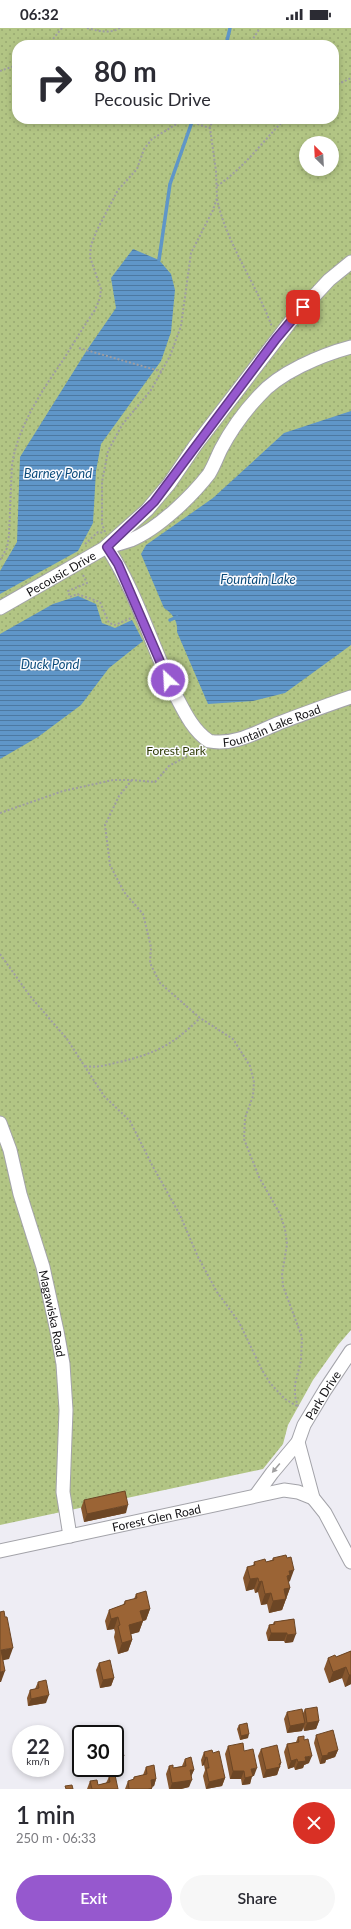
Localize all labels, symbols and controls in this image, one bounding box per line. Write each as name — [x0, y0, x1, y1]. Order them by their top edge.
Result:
text: 06:32 — [20, 5, 59, 23]
text: 80 m — [94, 54, 157, 88]
icon: right — [28, 56, 80, 108]
text: Pecousic Drive — [94, 88, 211, 110]
north arrow — [299, 136, 339, 176]
map controls — [299, 136, 339, 176]
pin — [286, 290, 320, 324]
icon: arrive — [292, 296, 314, 318]
water label: Barney Pond — [24, 465, 92, 481]
street label: Pecousic Drive — [23, 547, 98, 599]
water label: Fountain Lake — [220, 571, 296, 587]
water label: Duck Pond — [21, 656, 79, 672]
position arrow — [147, 659, 189, 701]
street label: Fountain Lake Road — [222, 701, 322, 750]
park label: Forest Park — [146, 743, 207, 758]
street label: Magawiska Road — [36, 1269, 69, 1358]
street label: Park Drive — [302, 1367, 343, 1422]
one-way arrow — [272, 1462, 281, 1473]
street label: Forest Glen Road — [111, 1501, 202, 1534]
speed limit sign: 30 — [72, 1725, 124, 1777]
text: 22 — [26, 1734, 50, 1758]
text: km/h — [26, 1755, 50, 1767]
text: 1 min — [16, 1800, 75, 1829]
button: close — [293, 1802, 335, 1844]
text: 250 m · 06:33 — [16, 1830, 96, 1846]
button: Exit — [16, 1875, 172, 1921]
button: Share — [180, 1875, 335, 1921]

